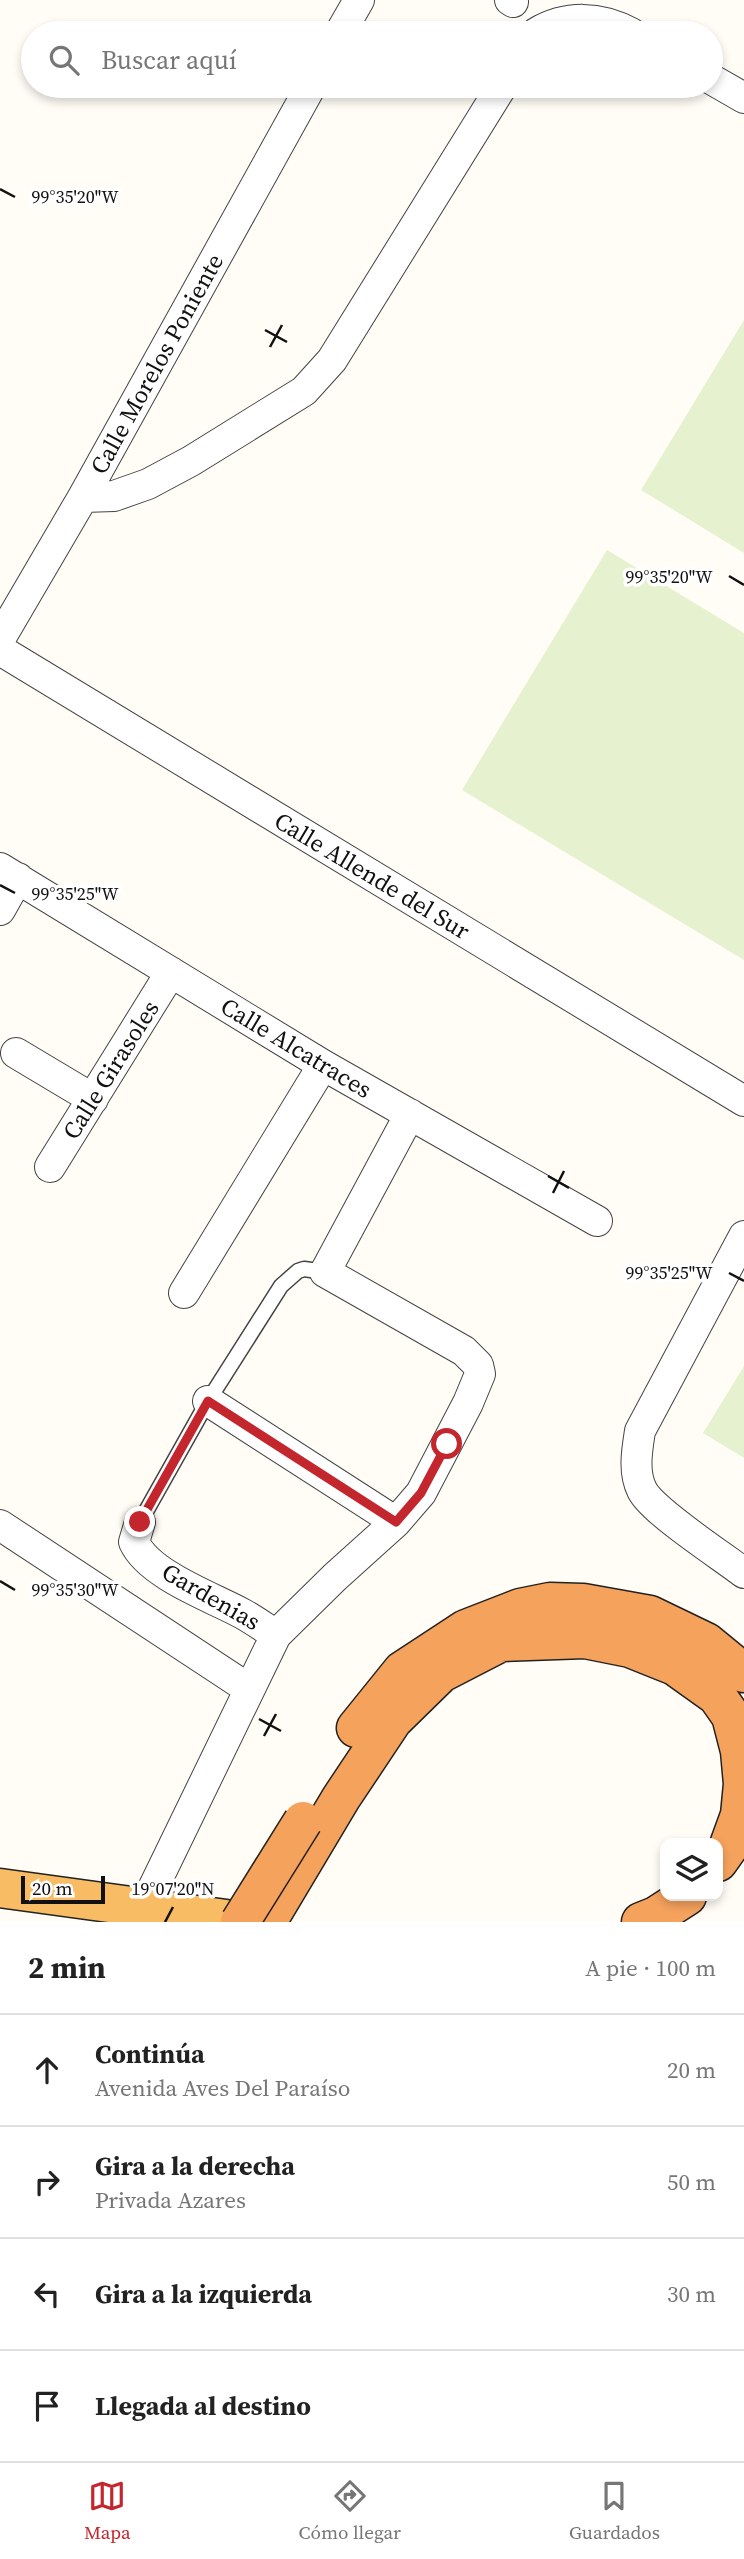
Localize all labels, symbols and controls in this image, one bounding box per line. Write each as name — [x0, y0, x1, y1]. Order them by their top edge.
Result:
search box — [21, 21, 723, 98]
icon: search — [45, 41, 83, 79]
text: Buscar aquí — [101, 42, 237, 78]
text: 99°35'20"W — [32, 184, 119, 209]
street label: Calle Morelos Poniente — [82, 248, 231, 480]
text: 99°35'20"W — [626, 564, 713, 589]
street label: Calle Allende del Sur — [268, 804, 476, 947]
text: 99°35'25"W — [32, 881, 119, 906]
street label: Calle Alcatraces — [215, 989, 378, 1106]
street label: Calle Girasoles — [55, 994, 167, 1146]
text: 99°35'25"W — [626, 1260, 713, 1285]
route start — [431, 1428, 462, 1459]
route end — [124, 1506, 155, 1537]
street label: Gardenias — [156, 1555, 267, 1638]
text: 99°35'30"W — [32, 1577, 119, 1602]
map controls — [660, 1838, 723, 1901]
button: layers — [660, 1838, 723, 1901]
scale bar — [21, 1873, 105, 1905]
text: 20 m — [32, 1875, 73, 1901]
text: 19°07'20"N — [132, 1876, 214, 1901]
text: 2 min — [28, 1947, 106, 1988]
text: A pie · 100 m — [585, 1952, 716, 1984]
text: Continúa — [95, 2036, 205, 2072]
icon: ahead — [28, 2051, 66, 2089]
text: 20 m — [667, 2054, 716, 2086]
text: Avenida Aves Del Paraíso — [95, 2072, 350, 2104]
text: Gira a la derecha — [95, 2148, 295, 2184]
icon: right — [28, 2163, 66, 2201]
text: 50 m — [667, 2166, 716, 2198]
text: Privada Azares — [95, 2184, 246, 2216]
icon: left — [28, 2275, 66, 2313]
text: Gira a la izquierda — [95, 2276, 312, 2312]
text: 30 m — [667, 2278, 716, 2310]
icon: arrive — [28, 2387, 66, 2425]
text: Llegada al destino — [95, 2388, 311, 2424]
tab: Mapa — [84, 2477, 131, 2545]
tab: Cómo llegar — [299, 2477, 401, 2545]
tab: Guardados — [569, 2477, 660, 2545]

